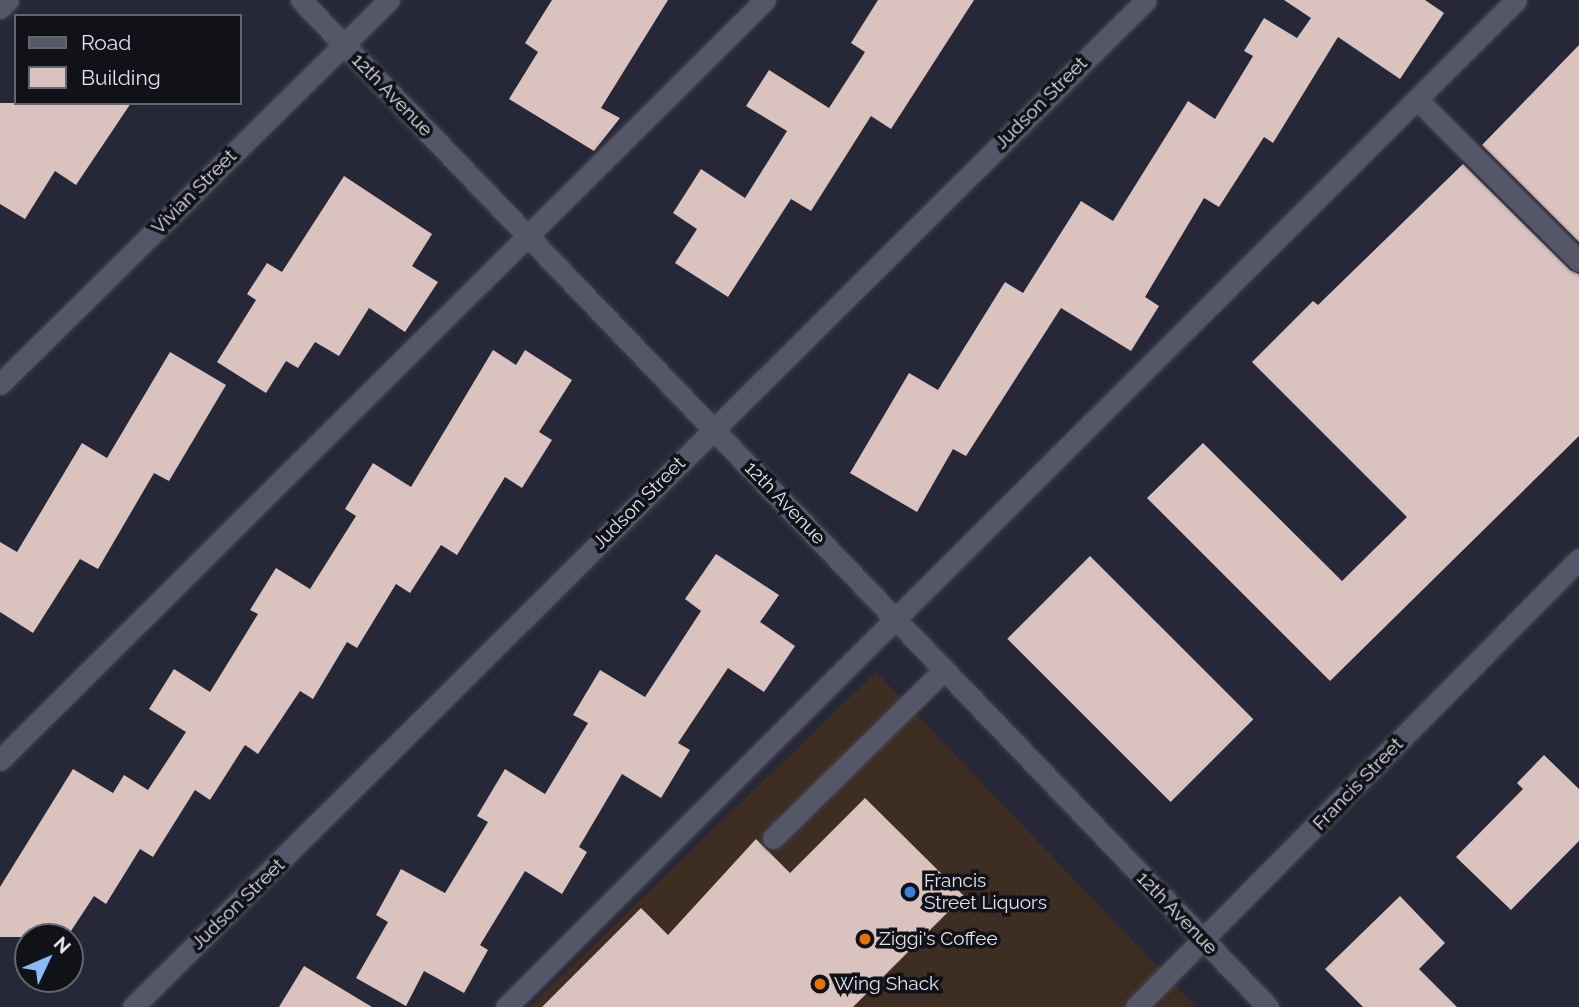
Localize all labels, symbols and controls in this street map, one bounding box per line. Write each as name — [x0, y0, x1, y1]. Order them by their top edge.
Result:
legend — [14, 14, 242, 105]
text: Road — [81, 30, 131, 55]
street label: 12th Avenue — [347, 49, 437, 141]
street label: Judson Street — [990, 52, 1092, 154]
text: Building — [81, 65, 161, 90]
street label: Vivian Street — [147, 145, 241, 239]
street label: Judson Street — [588, 452, 690, 554]
street label: 12th Avenue — [740, 457, 830, 549]
street label: Francis Street — [1308, 733, 1408, 835]
street label: Judson Street — [186, 854, 290, 954]
street label: 12th Avenue — [1132, 867, 1222, 959]
place label: Francis Street Liquors — [924, 870, 1047, 914]
marker: Francis Street Liquors — [902, 884, 918, 900]
north arrow — [14, 923, 84, 993]
place label: Ziggi's Coffee — [879, 928, 998, 950]
marker: Ziggi's Coffee — [857, 931, 873, 947]
text: N — [50, 932, 76, 958]
place label: Wing Shack — [834, 973, 939, 995]
marker: Wing Shack — [812, 976, 828, 992]

